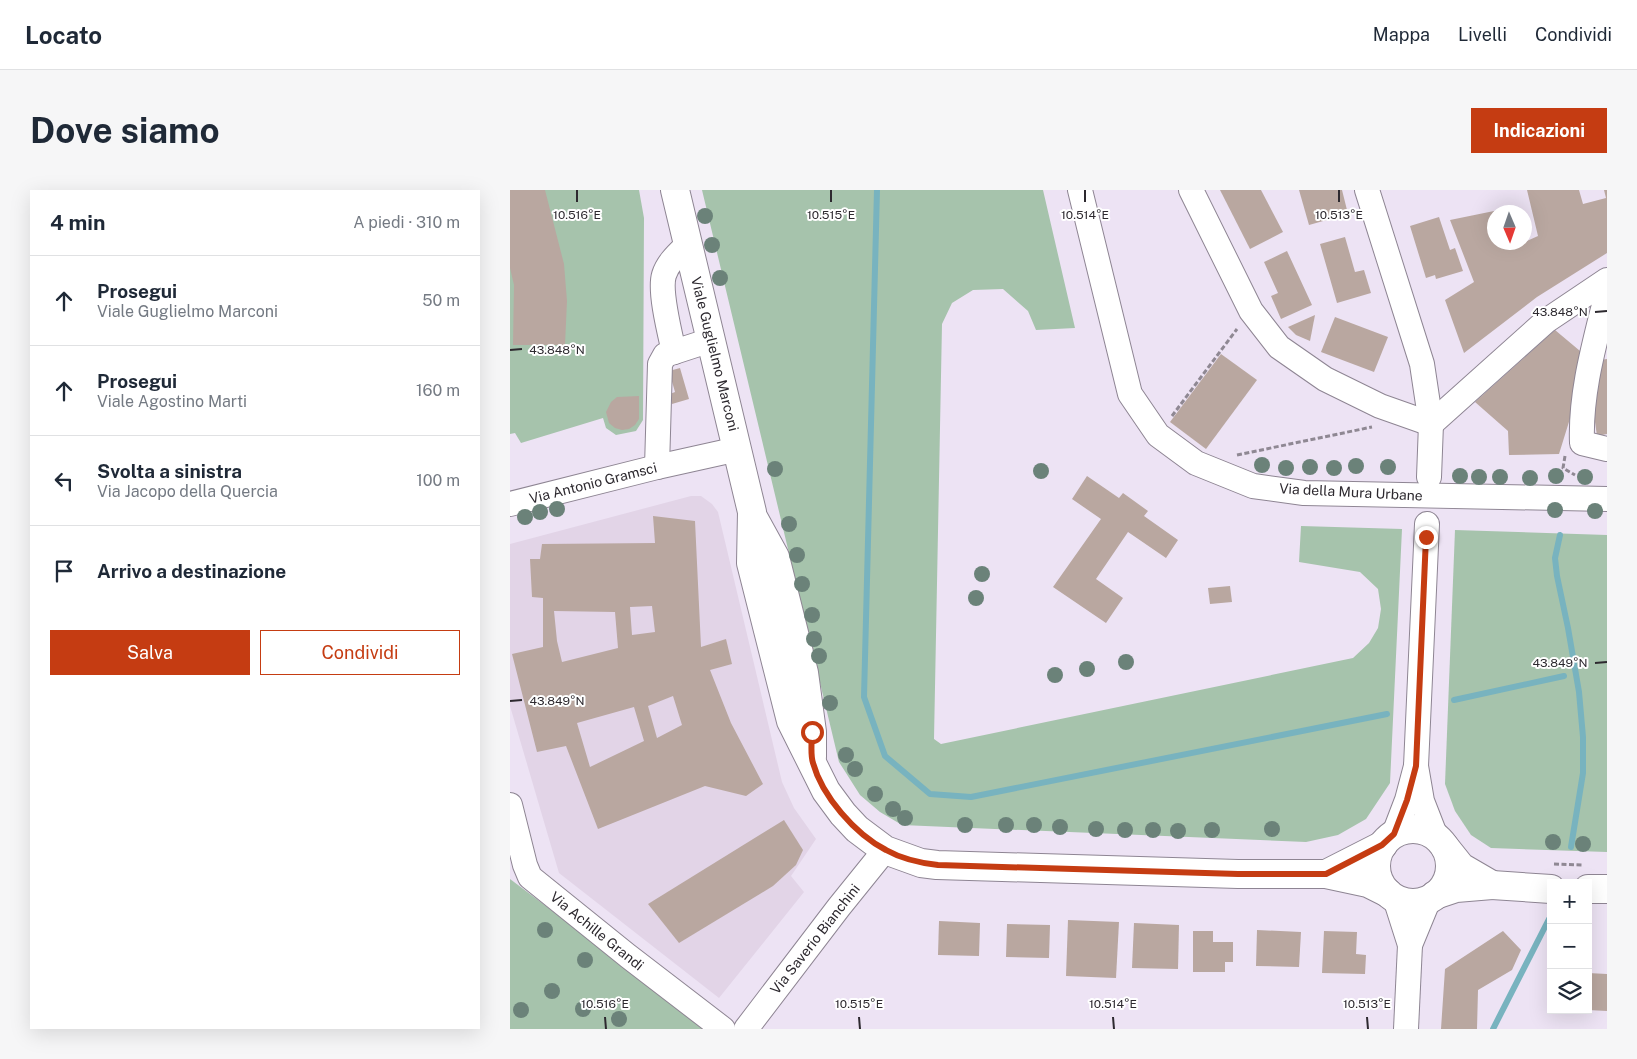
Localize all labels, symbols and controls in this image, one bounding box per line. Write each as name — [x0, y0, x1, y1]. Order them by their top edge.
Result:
text: Locato — [25, 21, 102, 49]
text: Mappa — [1373, 24, 1430, 45]
text: Livelli — [1458, 24, 1507, 45]
text: Condividi — [1535, 24, 1612, 45]
button: Indicazioni — [1471, 108, 1607, 153]
text: Dove siamo — [30, 110, 220, 151]
north arrow — [1487, 205, 1532, 250]
text: 10.516°E — [553, 208, 601, 222]
text: 10.515°E — [807, 208, 855, 222]
text: 10.514°E — [1061, 208, 1109, 222]
text: 10.513°E — [1315, 208, 1363, 222]
text: 4 min — [50, 210, 105, 235]
text: A piedi · 310 m — [353, 213, 460, 232]
street label: Viale Guglielmo Marconi — [688, 275, 742, 433]
text: Prosegui — [97, 280, 177, 302]
icon: ahead — [50, 287, 78, 315]
text: 50 m — [422, 291, 460, 310]
text: Viale Guglielmo Marconi — [97, 302, 278, 321]
text: 43.848°N — [1532, 305, 1588, 319]
text: 43.848°N — [529, 343, 585, 357]
text: Prosegui — [97, 370, 177, 392]
icon: ahead — [50, 377, 78, 405]
text: 160 m — [416, 381, 460, 400]
text: Viale Agostino Marti — [97, 392, 247, 411]
street label: Via Antonio Gramsci — [528, 459, 658, 507]
text: Svolta a sinistra — [97, 460, 242, 482]
icon: left — [50, 467, 78, 495]
text: 100 m — [416, 471, 460, 490]
street label: Via della Mura Urbane — [1279, 480, 1423, 504]
text: Via Jacopo della Quercia — [97, 482, 278, 501]
route end — [1415, 526, 1438, 549]
icon: arrive — [50, 557, 78, 585]
text: Arrivo a destinazione — [97, 560, 286, 582]
button: Salva — [50, 630, 250, 675]
button: Condividi — [260, 630, 460, 675]
text: 43.849°N — [1532, 656, 1588, 670]
text: 43.849°N — [529, 694, 585, 708]
route start — [801, 721, 824, 744]
map controls — [1547, 879, 1592, 1014]
button: + — [1547, 879, 1592, 924]
street label: Via Saverio Bianchini — [767, 881, 863, 997]
street label: Via Achille Grandi — [547, 889, 647, 973]
button: − — [1547, 924, 1592, 969]
button: layers — [1547, 969, 1592, 1014]
text: 10.516°E — [581, 997, 629, 1011]
text: 10.515°E — [835, 997, 883, 1011]
text: 10.514°E — [1089, 997, 1137, 1011]
text: 10.513°E — [1343, 997, 1391, 1011]

